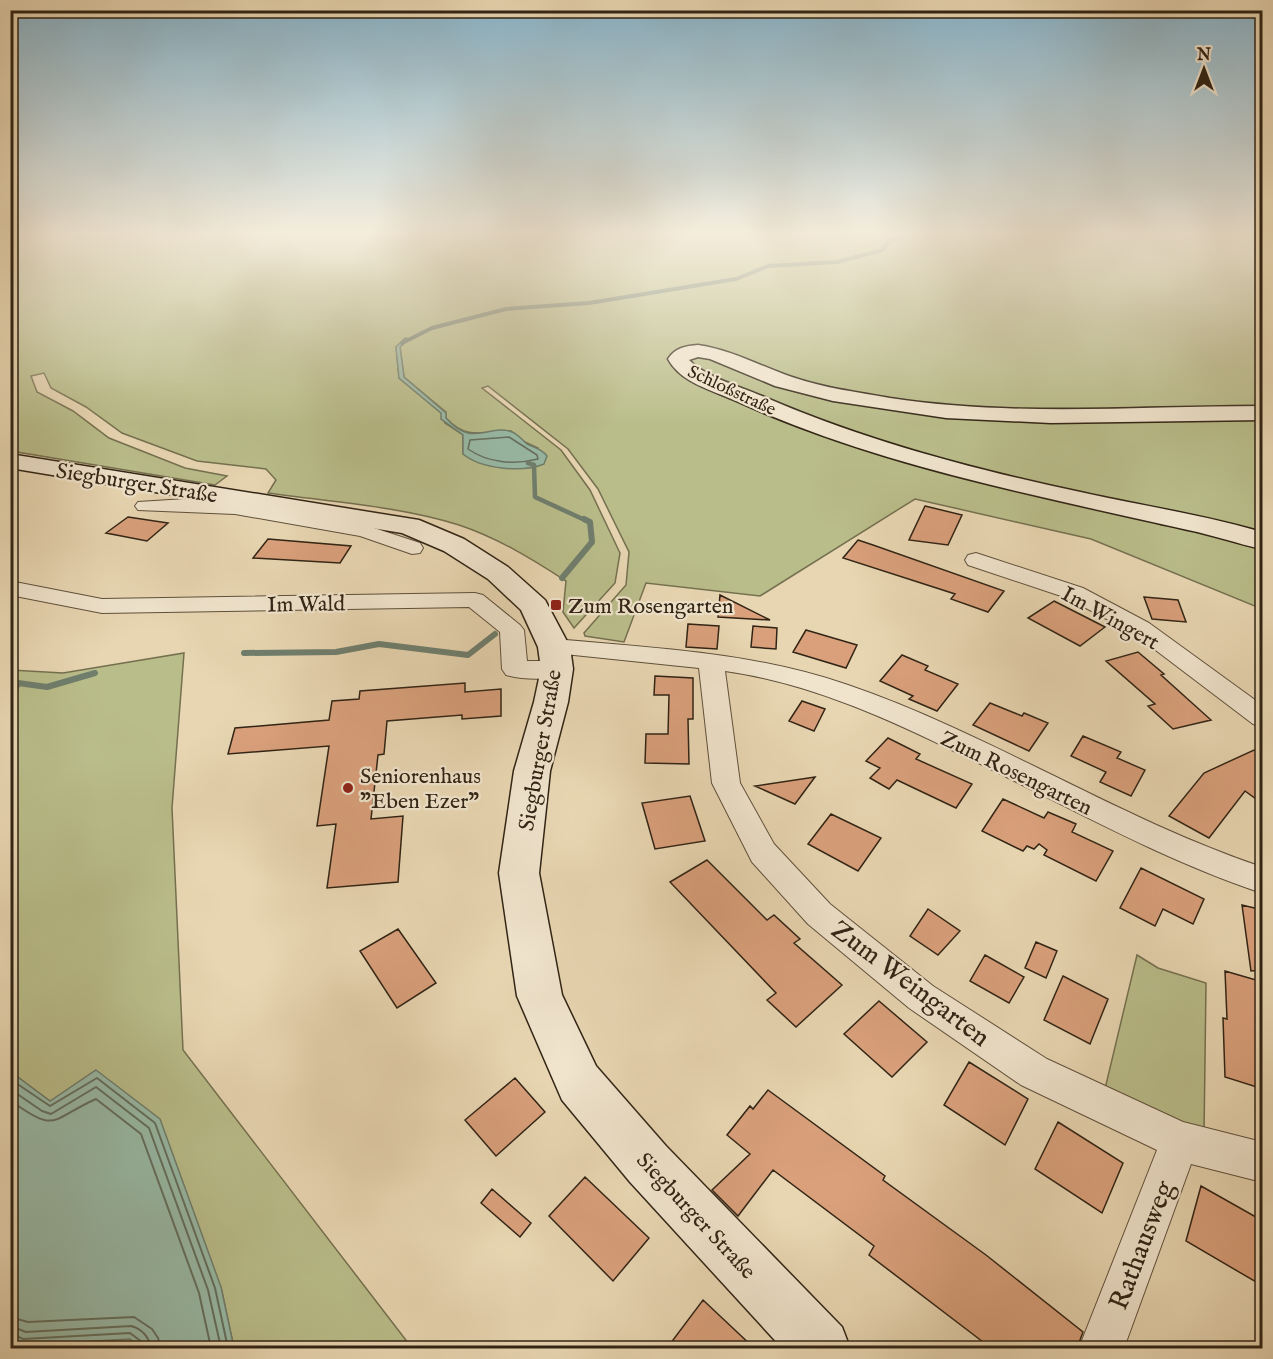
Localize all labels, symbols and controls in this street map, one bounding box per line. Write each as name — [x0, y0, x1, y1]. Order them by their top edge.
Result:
north arrow — [1174, 39, 1234, 99]
text: N — [1196, 46, 1211, 66]
street label: Schloßstraße — [684, 361, 779, 422]
street label: Siegburger Straße — [54, 457, 219, 511]
street label: Im Wingert — [1056, 580, 1164, 657]
street label: Im Wald — [267, 590, 346, 620]
place label: Zum Rosengarten — [568, 593, 734, 621]
marker: Zum Rosengarten — [549, 598, 563, 612]
street label: Siegburger Straße — [513, 668, 569, 833]
street label: Zum Rosengarten — [936, 725, 1097, 823]
place label: Seniorenhaus "Eben Ezer" — [360, 763, 481, 816]
marker: Seniorenhaus "Eben Ezer" — [341, 781, 355, 795]
street label: Zum Weingarten — [824, 914, 996, 1055]
street label: Siegburger Straße — [630, 1147, 761, 1286]
street label: Rathausweg — [1103, 1176, 1183, 1315]

